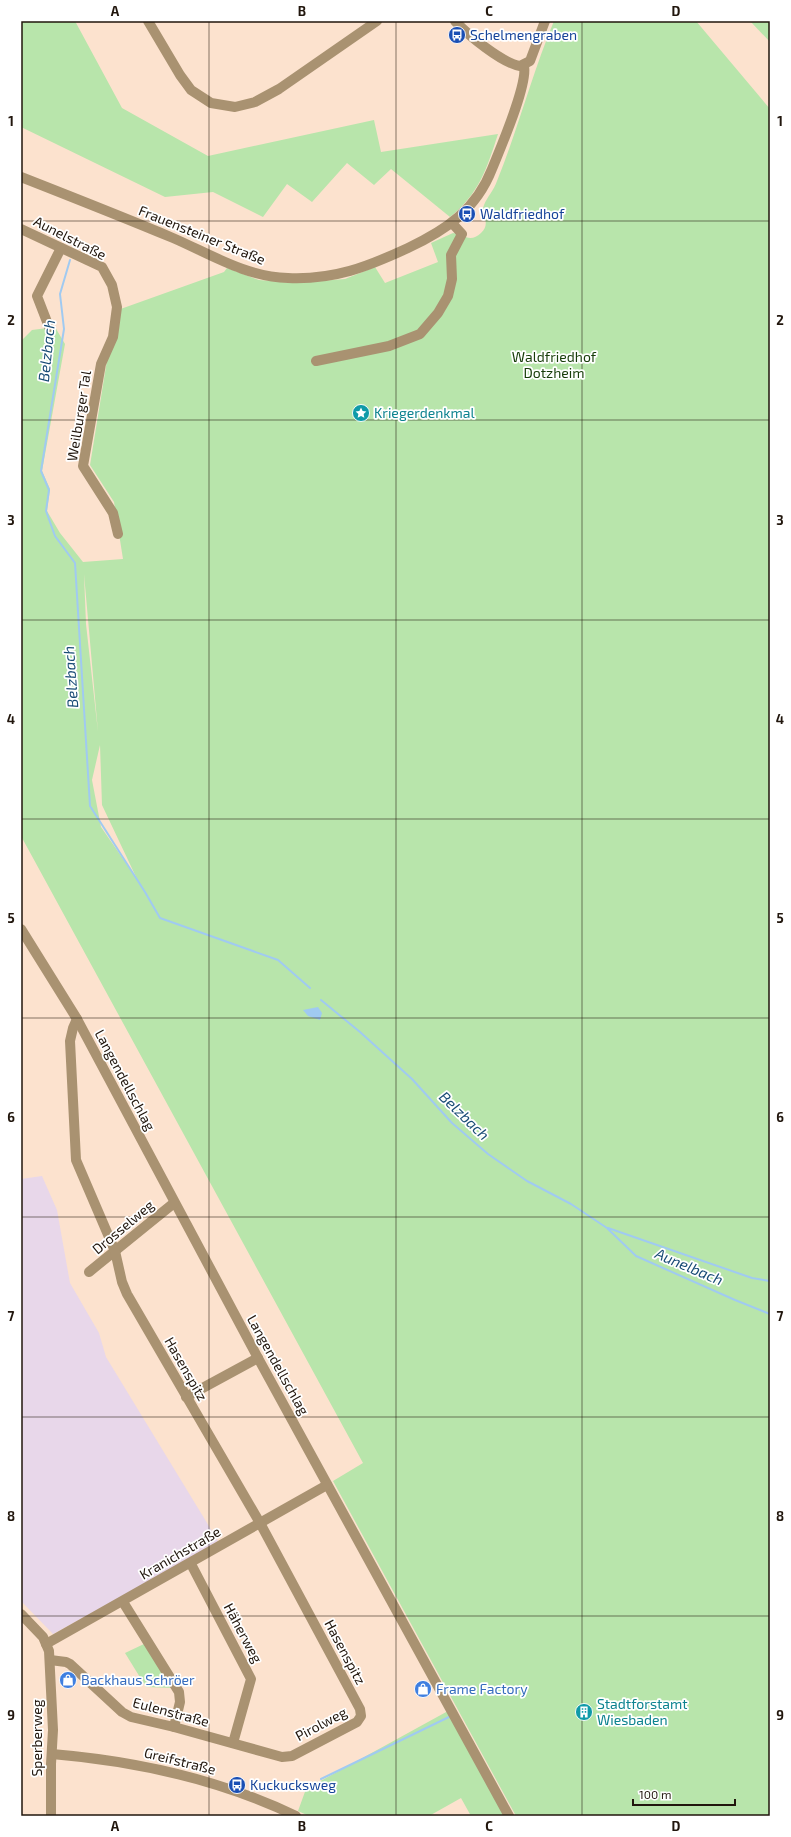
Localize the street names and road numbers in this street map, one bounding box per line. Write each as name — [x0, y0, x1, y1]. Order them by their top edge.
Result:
street label: Frauensteiner Straße — [136, 201, 268, 268]
street label: Aunelstraße — [31, 212, 109, 263]
street label: Weilburger Tal — [63, 368, 94, 463]
street label: Langendellschlag — [92, 1026, 159, 1133]
street label: Drosselweg — [88, 1196, 157, 1257]
street label: Langendellschlag — [244, 1312, 313, 1418]
street label: Hasenspitz — [161, 1334, 212, 1404]
street label: Kranichstraße — [136, 1522, 223, 1583]
street label: Häherweg — [221, 1600, 266, 1666]
street label: Hasenspitz — [321, 1616, 370, 1687]
street label: Eulenstraße — [131, 1693, 211, 1730]
street label: Sperberweg — [28, 1699, 45, 1777]
street label: Pirolweg — [292, 1703, 350, 1744]
street label: Greifstraße — [143, 1743, 218, 1778]

